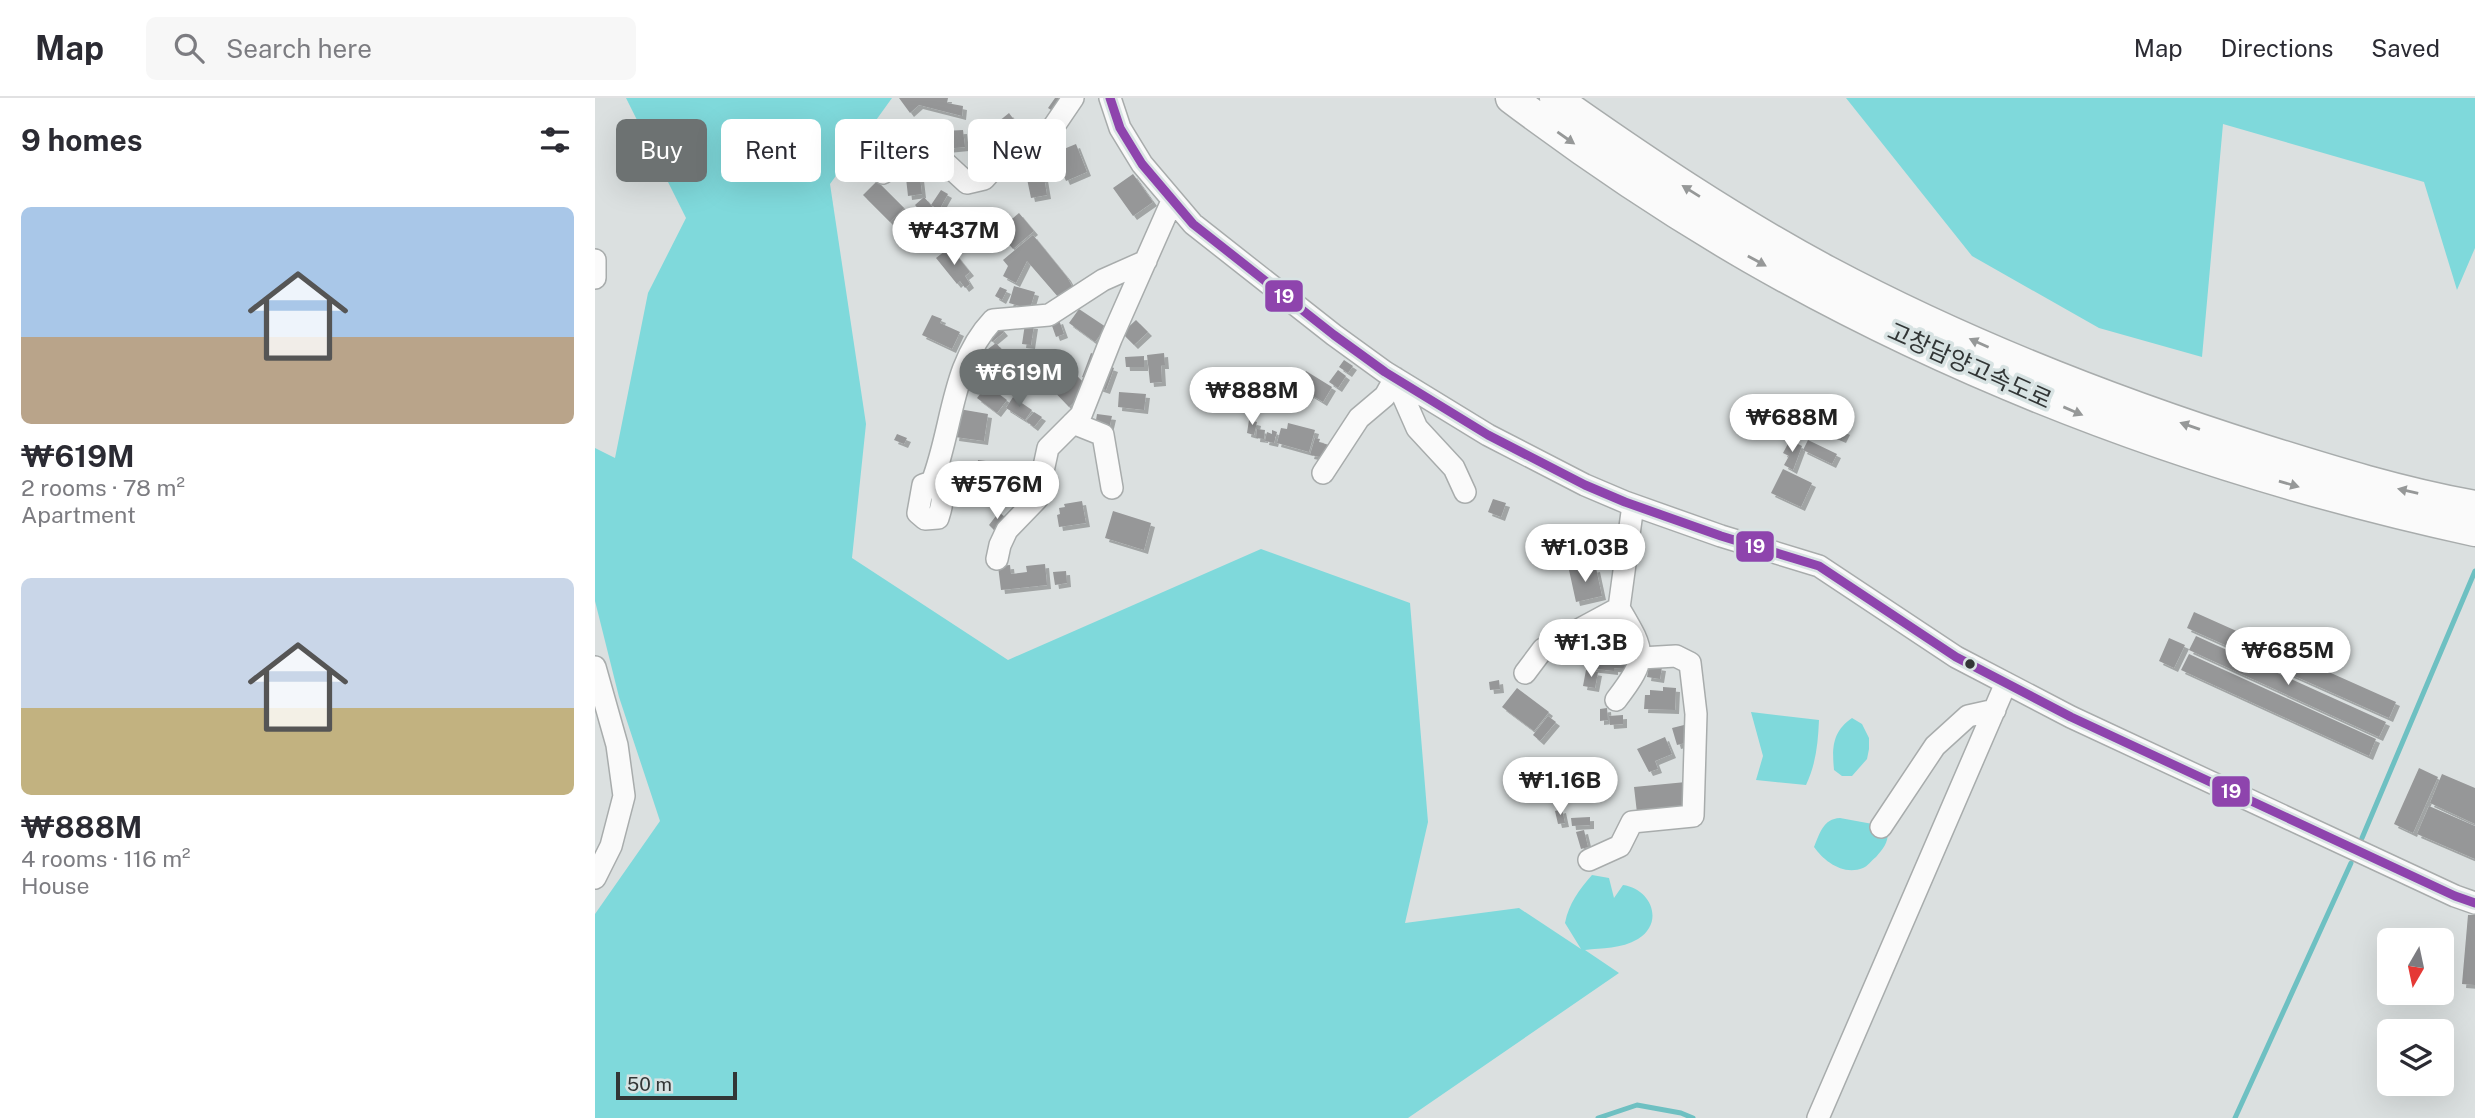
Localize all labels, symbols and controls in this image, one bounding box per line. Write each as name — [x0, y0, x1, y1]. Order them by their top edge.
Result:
search box — [146, 17, 636, 80]
text: Map — [35, 29, 104, 67]
icon: search — [170, 29, 208, 67]
text: Search here — [226, 33, 372, 64]
text: Map — [2134, 34, 2183, 62]
text: Directions — [2221, 34, 2333, 62]
text: Saved — [2371, 34, 2440, 62]
chip: Buy — [616, 119, 707, 182]
chip: Rent — [721, 119, 821, 182]
chip: Filters — [835, 119, 954, 182]
chip: New — [968, 119, 1066, 182]
icon: filters — [536, 121, 574, 159]
text: 9 homes — [21, 122, 143, 158]
one-way arrow — [1557, 131, 1575, 145]
one-way arrow — [1682, 185, 1701, 198]
pin: ₩437M — [905, 208, 1003, 267]
text: ₩437M — [908, 216, 1000, 243]
icon: home — [235, 253, 361, 379]
one-way arrow — [1748, 255, 1767, 267]
line badge: 19 — [1264, 279, 1304, 313]
text: 19 — [1274, 285, 1294, 307]
street label: 고창담양고속도로 — [1884, 316, 2056, 414]
one-way arrow — [1969, 337, 1989, 349]
pin: ₩619M — [970, 350, 1068, 409]
text: ₩619M — [975, 358, 1063, 385]
pin: ₩888M — [1203, 368, 1301, 427]
text: ₩888M — [1206, 376, 1298, 403]
pin: ₩688M — [1743, 394, 1841, 454]
text: ₩688M — [1746, 403, 1838, 430]
one-way arrow — [2063, 406, 2084, 417]
one-way arrow — [2180, 420, 2201, 431]
text: ₩619M — [21, 438, 135, 474]
pin: ₩576M — [948, 462, 1046, 521]
text: ₩576M — [951, 470, 1043, 497]
text: 2 rooms · 78 m² — [21, 474, 185, 501]
one-way arrow — [2278, 480, 2299, 490]
one-way arrow — [2397, 485, 2419, 496]
text: Apartment — [21, 501, 136, 528]
pin: ₩1.03B — [1528, 524, 1642, 584]
line badge: 19 — [1735, 530, 1775, 563]
text: ₩1.03B — [1541, 533, 1629, 560]
text: 19 — [1745, 535, 1765, 557]
pin: ₩1.3B — [1542, 620, 1640, 679]
icon: home — [235, 624, 361, 750]
text: ₩1.3B — [1555, 628, 1627, 655]
pin: ₩685M — [2239, 628, 2337, 687]
text: ₩685M — [2242, 636, 2334, 663]
unlabelled marker — [1963, 657, 1977, 671]
pin: ₩1.16B — [1503, 758, 1617, 817]
text: ₩1.16B — [1519, 766, 1601, 793]
line badge: 19 — [2211, 775, 2251, 808]
text: 19 — [2221, 780, 2241, 802]
text: ₩888M — [21, 809, 142, 845]
text: 4 rooms · 116 m² — [21, 845, 190, 872]
text: House — [21, 872, 89, 899]
north arrow — [2377, 928, 2453, 1004]
map controls — [2377, 928, 2454, 1096]
button: layers — [2377, 1019, 2454, 1096]
scale bar — [616, 1069, 737, 1101]
text: 50 m — [627, 1073, 672, 1095]

